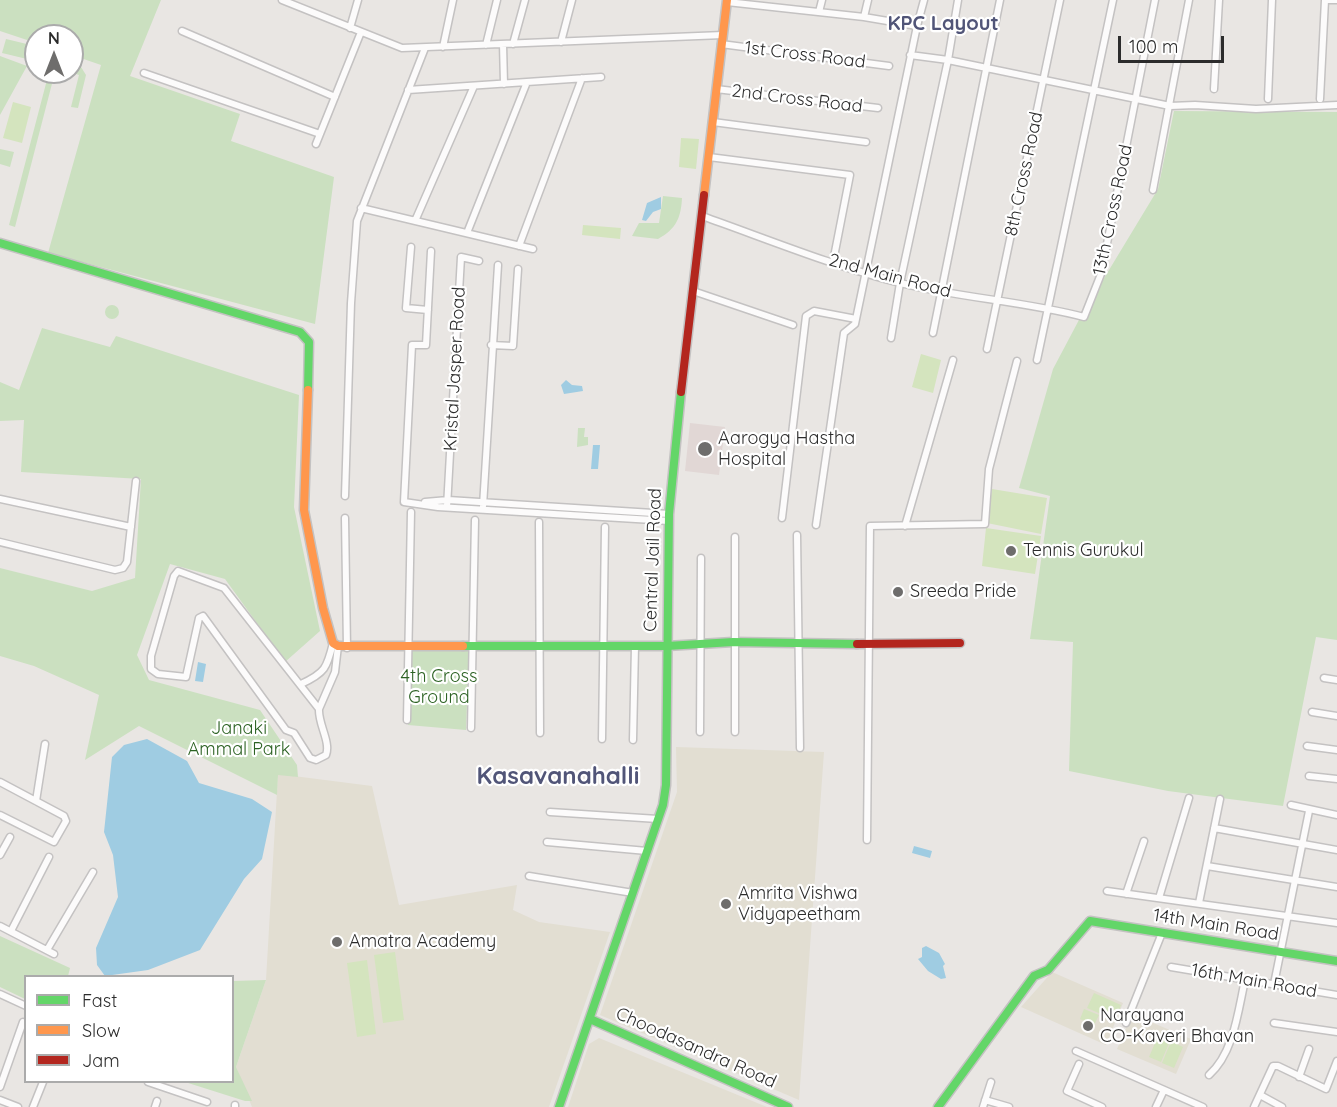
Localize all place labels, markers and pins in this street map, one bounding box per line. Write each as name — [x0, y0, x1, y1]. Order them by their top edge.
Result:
place label: Aarogya Hastha Hospital — [718, 428, 855, 470]
marker: Aarogya Hastha Hospital — [696, 440, 714, 458]
place label: Tennis Gurukul — [1023, 540, 1144, 562]
marker: Tennis Gurukul — [1004, 544, 1018, 558]
place label: Sreeda Pride — [910, 581, 1016, 603]
marker: Sreeda Pride — [891, 585, 905, 599]
place label: Amrita Vishwa Vidyapeetham — [738, 883, 861, 926]
marker: Amrita Vishwa Vidyapeetham — [719, 897, 733, 911]
place label: Amatra Academy — [349, 931, 496, 953]
marker: Amatra Academy — [330, 935, 344, 949]
place label: Narayana CO-Kaveri Bhavan — [1100, 1005, 1254, 1048]
marker: Narayana CO-Kaveri Bhavan — [1081, 1019, 1095, 1033]

